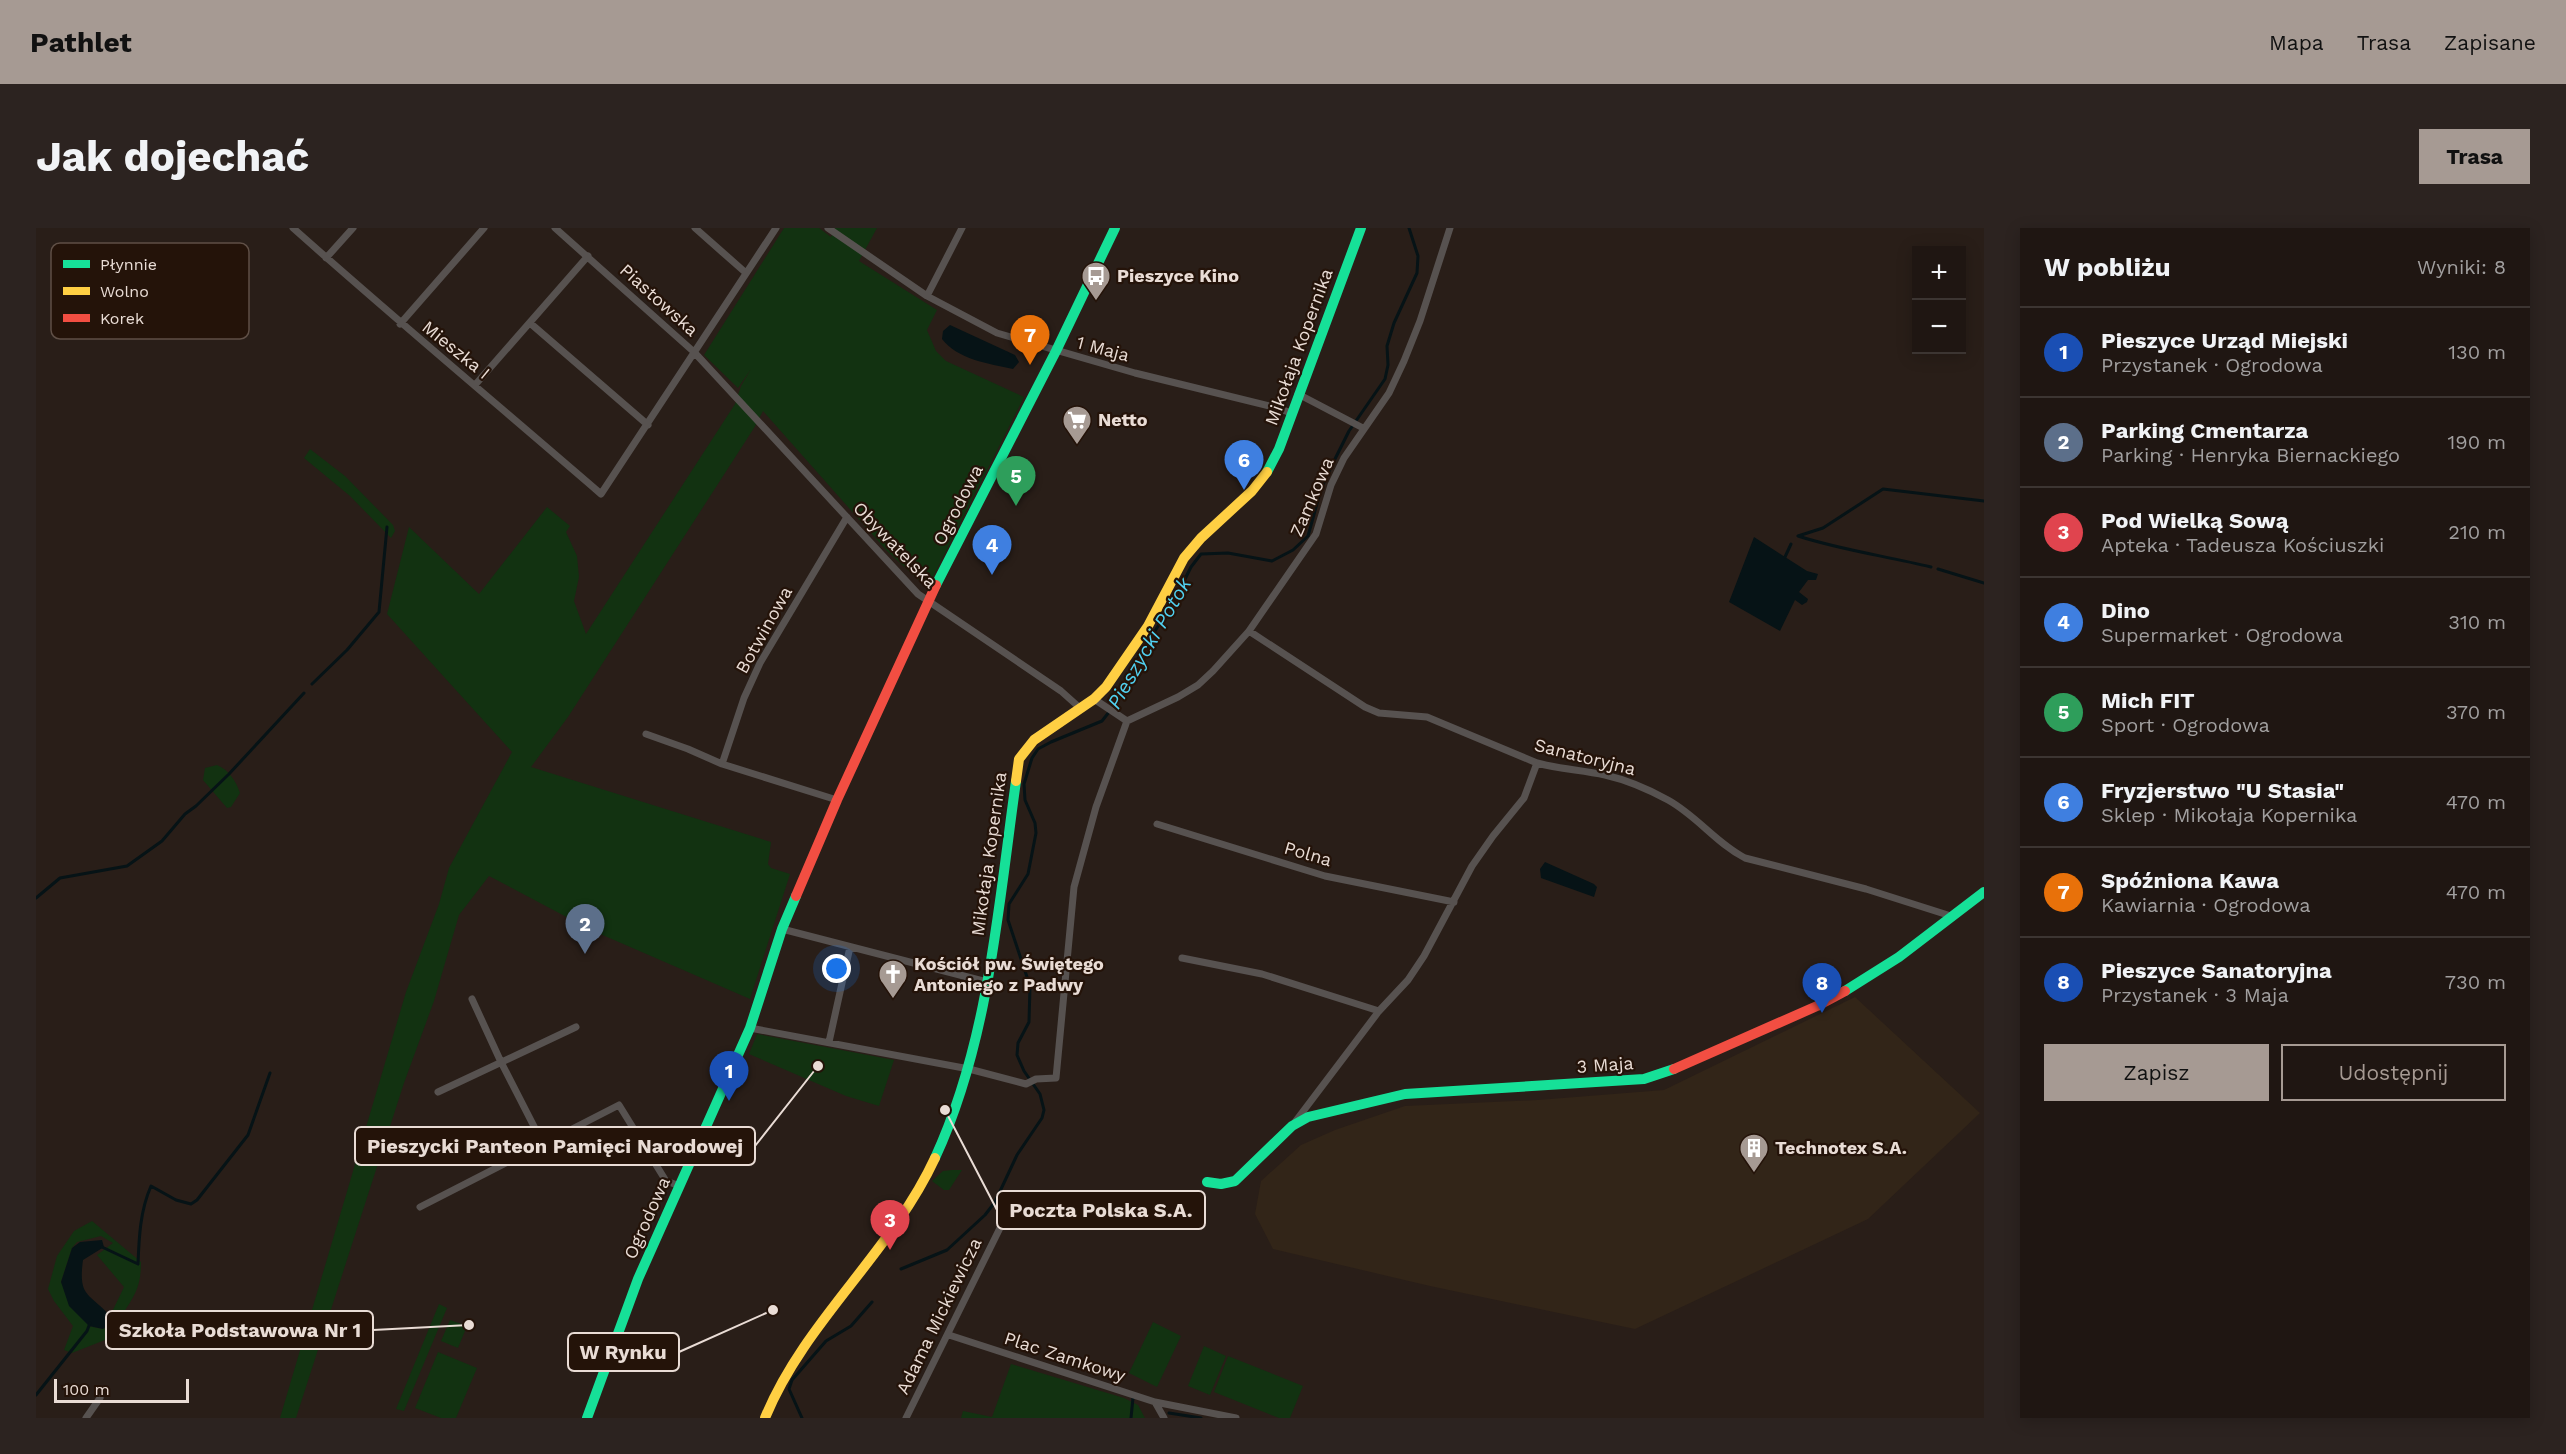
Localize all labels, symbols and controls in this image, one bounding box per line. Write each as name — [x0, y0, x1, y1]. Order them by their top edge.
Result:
text: Pathlet — [30, 26, 132, 59]
text: Mapa — [2269, 30, 2324, 55]
text: Trasa — [2357, 30, 2411, 55]
text: Zapisane — [2444, 30, 2536, 55]
button: Trasa — [2419, 129, 2530, 184]
text: Jak dojechać — [36, 132, 309, 181]
legend — [51, 243, 249, 339]
map controls — [1912, 246, 1966, 354]
button: + — [1912, 246, 1966, 300]
text: W pobliżu — [2044, 252, 2171, 282]
text: Płynnie — [100, 255, 157, 274]
text: Wyniki: 8 — [2417, 255, 2506, 279]
street label: Piastowska — [616, 259, 703, 340]
bus stop icon: Pieszyce Kino — [1080, 260, 1112, 302]
place label: Pieszyce Kino — [1117, 265, 1239, 286]
street label: Mikołaja Kopernika — [1260, 266, 1337, 428]
text: Wolno — [100, 282, 149, 301]
button: − — [1912, 300, 1966, 354]
text: Korek — [100, 309, 144, 328]
street label: Mieszka I — [418, 316, 494, 383]
pin: 7 — [1010, 316, 1050, 365]
text: Pieszyce Urząd Miejski — [2101, 328, 2348, 353]
street label: 1 Maja — [1075, 331, 1132, 366]
text: 1 — [2059, 340, 2068, 364]
text: 130 m — [2448, 340, 2506, 364]
text: Przystanek · Ogrodowa — [2101, 353, 2323, 377]
supermarket icon: Netto — [1061, 404, 1093, 446]
place label: Netto — [1098, 409, 1148, 430]
text: Parking Cmentarza — [2101, 418, 2308, 443]
text: 2 — [2058, 430, 2069, 454]
text: 190 m — [2448, 430, 2506, 454]
pin: 6 — [1224, 440, 1264, 490]
text: Parking · Henryka Biernackiego — [2101, 443, 2400, 467]
street label: Zamkowa — [1285, 454, 1338, 540]
pin: 5 — [996, 456, 1036, 506]
street label: Ogrodowa — [928, 461, 987, 549]
street label: Obywatelska — [849, 497, 942, 592]
text: Pod Wielką Sową — [2101, 508, 2288, 533]
text: 3 — [2058, 520, 2069, 544]
text: 210 m — [2448, 520, 2506, 544]
pin: 4 — [972, 526, 1012, 575]
text: Apteka · Tadeusza Kościuszki — [2101, 533, 2384, 557]
water label: Pieszycki Potok — [1102, 572, 1197, 713]
street label: Botwinowa — [731, 582, 796, 677]
text: Dino — [2101, 598, 2150, 623]
text: 4 — [2057, 610, 2070, 634]
text: 310 m — [2448, 610, 2506, 634]
text: Supermarket · Ogrodowa — [2101, 623, 2343, 647]
text: Mich FIT — [2101, 688, 2195, 713]
text: 5 — [2058, 700, 2069, 724]
text: 370 m — [2446, 700, 2506, 724]
text: Sport · Ogrodowa — [2101, 713, 2270, 737]
street label: Sanatoryjna — [1532, 734, 1638, 779]
street label: Mikołaja Kopernika — [967, 771, 1010, 937]
text: Fryzjerstwo "U Stasia" — [2101, 778, 2344, 803]
text: 6 — [2057, 790, 2070, 814]
text: 470 m — [2446, 790, 2506, 814]
text: Sklep · Mikołaja Kopernika — [2101, 803, 2357, 827]
street label: Polna — [1282, 837, 1334, 870]
text: Spóźniona Kawa — [2101, 868, 2279, 893]
text: 7 — [2057, 880, 2070, 904]
text: 470 m — [2446, 880, 2506, 904]
text: Kawiarnia · Ogrodowa — [2101, 893, 2311, 917]
pin: 2 — [566, 904, 604, 954]
place label: Kościół pw. Świętego Antoniego z Padwy — [914, 953, 1104, 995]
your location — [822, 954, 851, 983]
church icon: Kościół pw. Świętego Antoniego z Padwy — [877, 958, 909, 1000]
text: Pieszyce Sanatoryjna — [2101, 958, 2332, 983]
pin: 8 — [1802, 964, 1842, 1013]
text: 8 — [2057, 970, 2070, 994]
text: 730 m — [2445, 970, 2506, 994]
text: Przystanek · 3 Maja — [2101, 983, 2289, 1007]
button: Zapisz — [2044, 1044, 2269, 1101]
button: Udostępnij — [2281, 1044, 2506, 1101]
pin: 1 — [710, 1052, 748, 1101]
street label: 3 Maja — [1576, 1052, 1634, 1077]
callout: Pieszycki Panteon Pamięci Narodowej — [355, 1127, 755, 1165]
building icon: Technotex S.A. — [1738, 1132, 1770, 1174]
text: Pieszycki Panteon Pamięci Narodowej — [367, 1134, 743, 1158]
place label: Technotex S.A. — [1775, 1137, 1907, 1158]
street label: Ogrodowa — [619, 1173, 674, 1262]
callout: Poczta Polska S.A. — [997, 1191, 1205, 1229]
text: Poczta Polska S.A. — [1009, 1198, 1193, 1222]
pin: 3 — [870, 1200, 910, 1250]
street label: Adama Mickiewicza — [892, 1234, 986, 1397]
callout: Szkoła Podstawowa Nr 1 — [106, 1311, 373, 1349]
text: Szkoła Podstawowa Nr 1 — [119, 1318, 361, 1342]
street label: Plac Zamkowy — [1002, 1327, 1129, 1386]
callout: W Rynku — [568, 1333, 679, 1371]
text: W Rynku — [579, 1340, 667, 1364]
scale bar — [54, 1376, 189, 1404]
text: 100 m — [63, 1380, 110, 1399]

